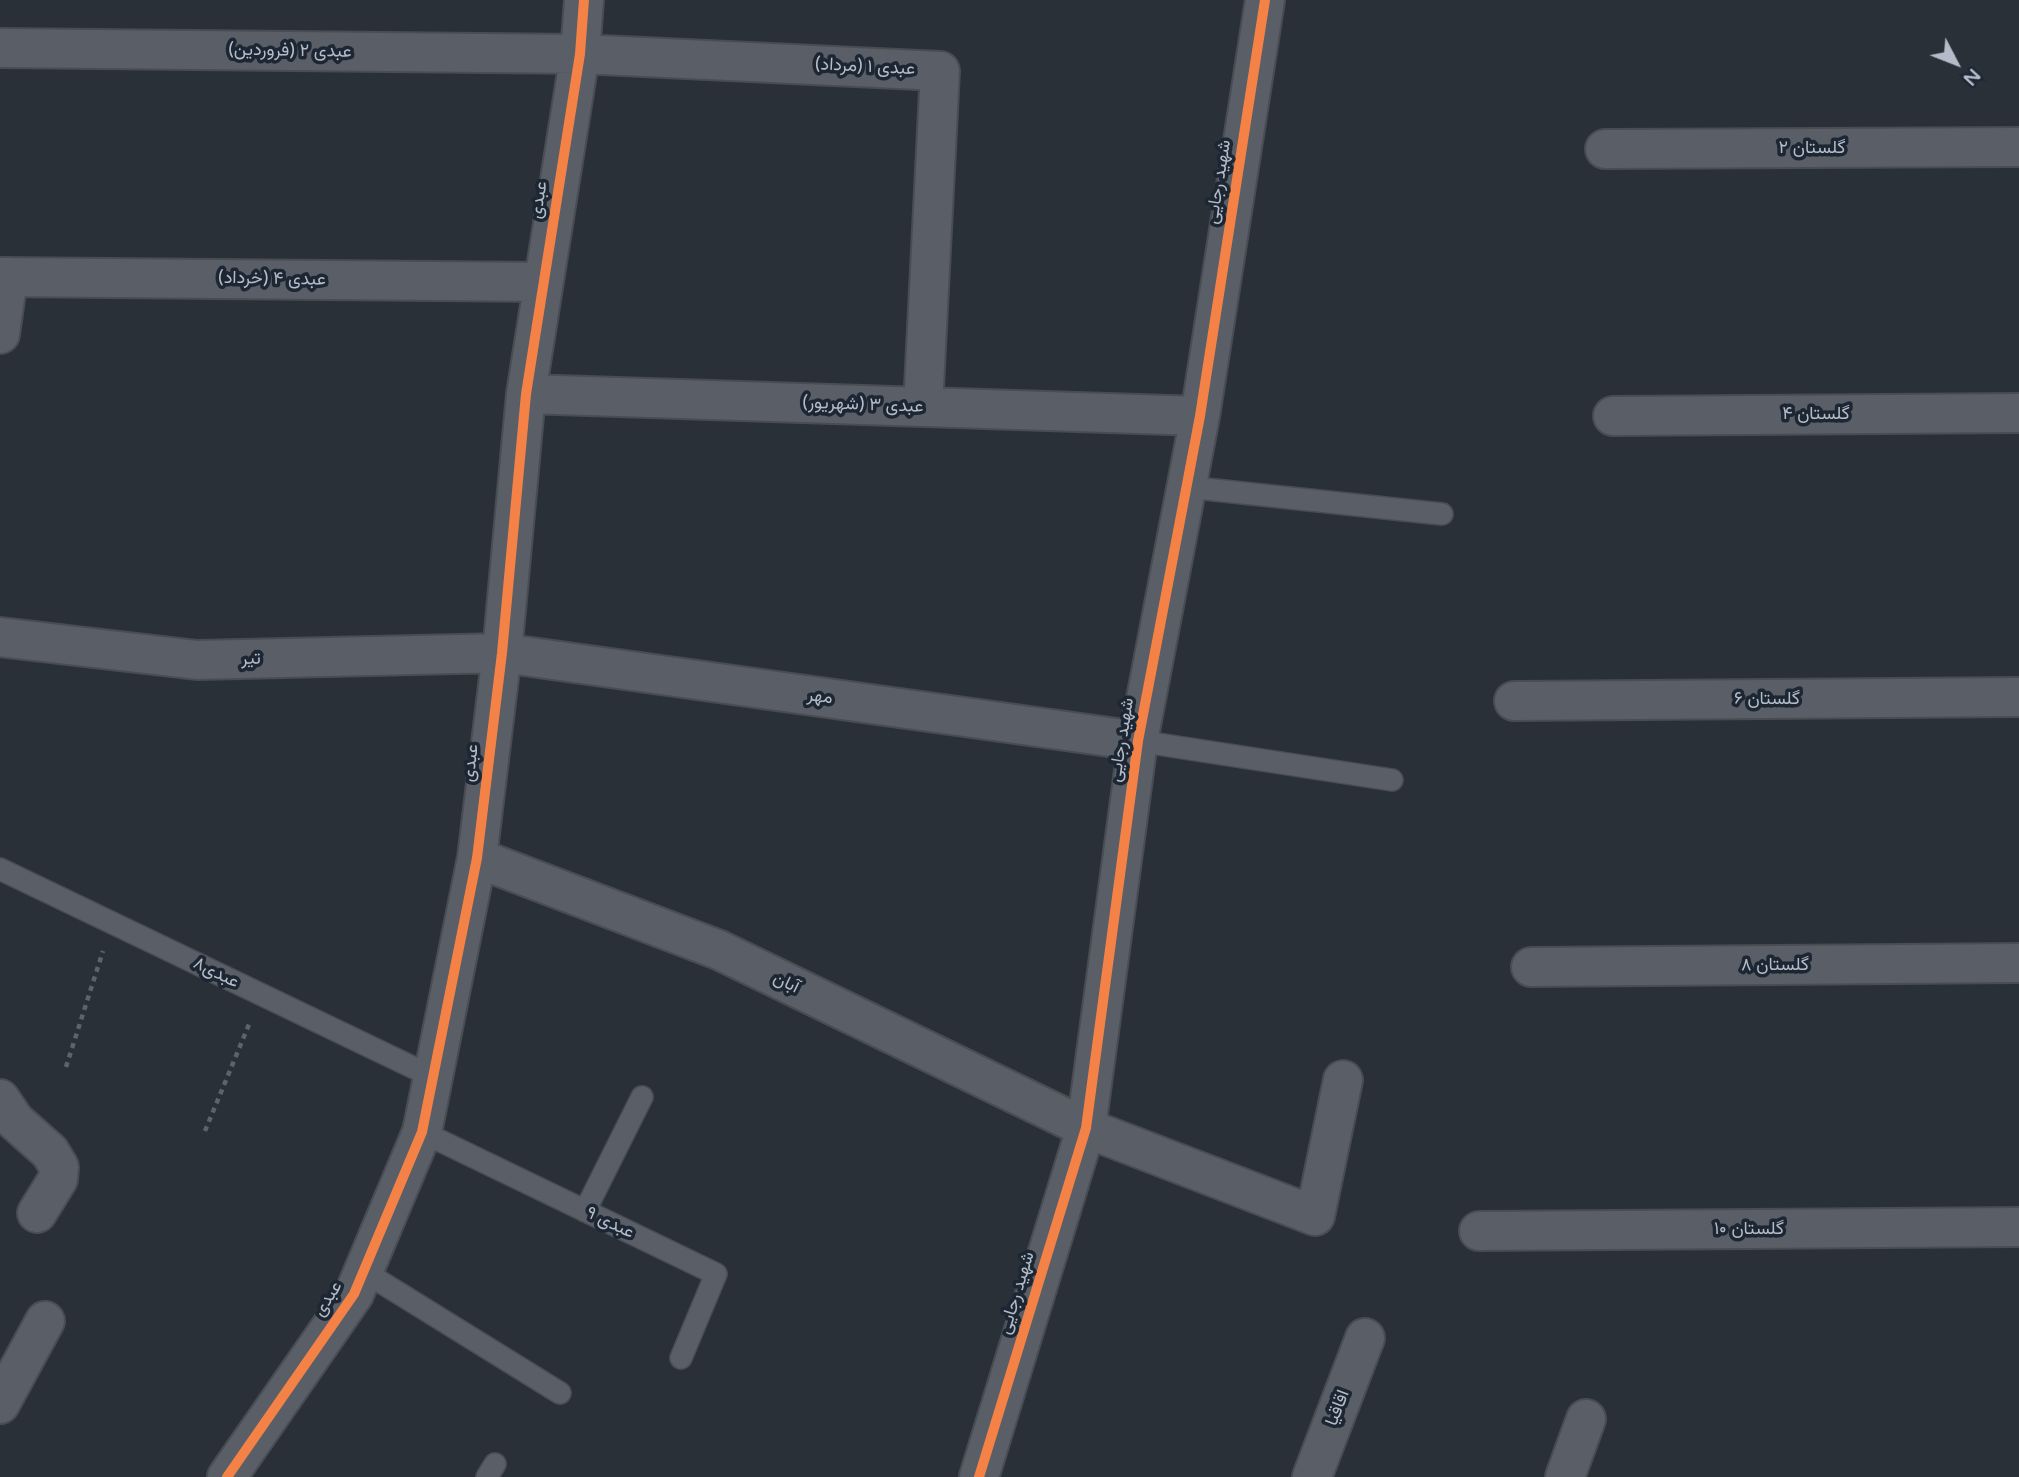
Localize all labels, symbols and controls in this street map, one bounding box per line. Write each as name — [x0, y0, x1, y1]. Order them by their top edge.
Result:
north arrow — [1921, 28, 1991, 98]
street label: عبدی ۲ (فروردین) — [228, 39, 352, 63]
street label: عبدی ۱ (مرداد) — [814, 54, 916, 80]
text: N — [1958, 64, 1985, 90]
street label: گلستان ۲ — [1779, 137, 1845, 159]
street label: شهید رجایی — [1202, 138, 1236, 226]
street label: عبدی — [525, 180, 553, 220]
street label: عبدی ۴ (خرداد) — [218, 267, 326, 291]
street label: عبدی ۳ (شهریور) — [802, 392, 924, 418]
street label: گلستان ۴ — [1782, 403, 1850, 425]
street label: تیر — [241, 648, 261, 670]
street label: مهر — [806, 685, 834, 709]
street label: گلستان ۶ — [1734, 688, 1800, 710]
street label: شهید رجایی — [1105, 696, 1139, 784]
street label: عبدی — [458, 743, 484, 783]
street label: عبدی۸ — [189, 953, 243, 993]
street label: گلستان ۸ — [1741, 954, 1809, 976]
street label: آبان — [769, 968, 803, 998]
street label: عبدی ۹ — [582, 1202, 638, 1244]
street label: گلستان ۱۰ — [1714, 1218, 1784, 1240]
street label: شهید رجایی — [994, 1249, 1040, 1337]
street label: عبدی — [309, 1277, 347, 1321]
street label: اقاقیا — [1321, 1387, 1355, 1429]

